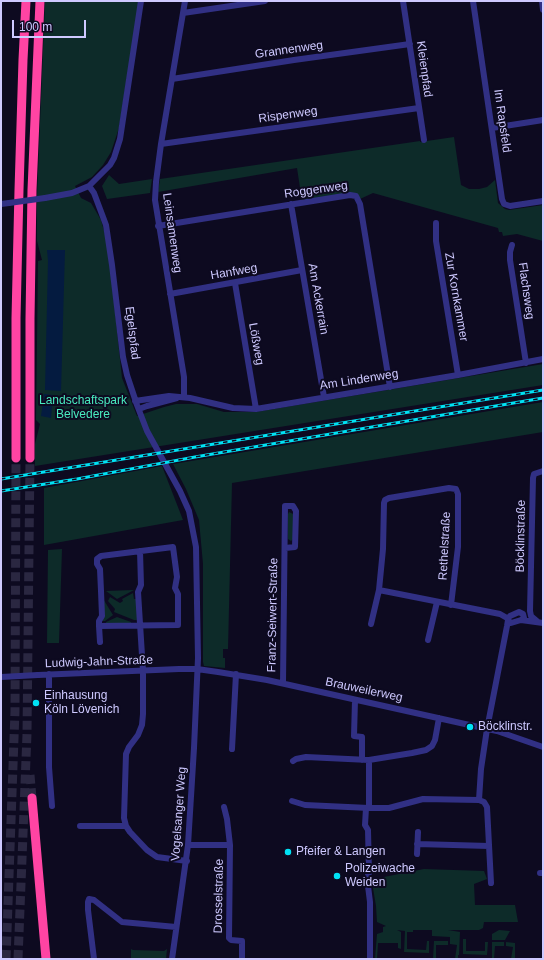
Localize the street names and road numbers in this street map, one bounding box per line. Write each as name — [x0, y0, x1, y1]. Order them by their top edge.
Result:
street label: Grannenweg — [254, 38, 324, 62]
street label: Kleienpfad — [413, 40, 435, 98]
street label: Im Rapsfeld — [490, 88, 514, 154]
street label: Rispenweg — [258, 104, 318, 126]
street label: Roggenweg — [283, 178, 349, 202]
street label: Leinsamenweg — [159, 192, 185, 274]
street label: Zur Kornkammer — [441, 251, 471, 343]
street label: Hanfweg — [209, 261, 259, 283]
street label: Am Ackerrain — [305, 262, 331, 336]
street label: Flachsweg — [515, 262, 537, 320]
street label: Egelspfad — [122, 306, 142, 360]
street label: Lößweg — [245, 322, 267, 366]
street label: Am Lindenweg — [319, 367, 399, 393]
street label: Böcklinstraße — [513, 500, 529, 572]
street label: Rethelstraße — [436, 511, 454, 581]
street label: Franz-Seiwert-Straße — [265, 558, 281, 672]
street label: Ludwig-Jahn-Straße — [45, 653, 153, 671]
street label: Brauweilerweg — [324, 675, 404, 705]
street label: Vogelsanger Weg — [169, 766, 189, 862]
street label: Drosselstraße — [211, 859, 227, 933]

